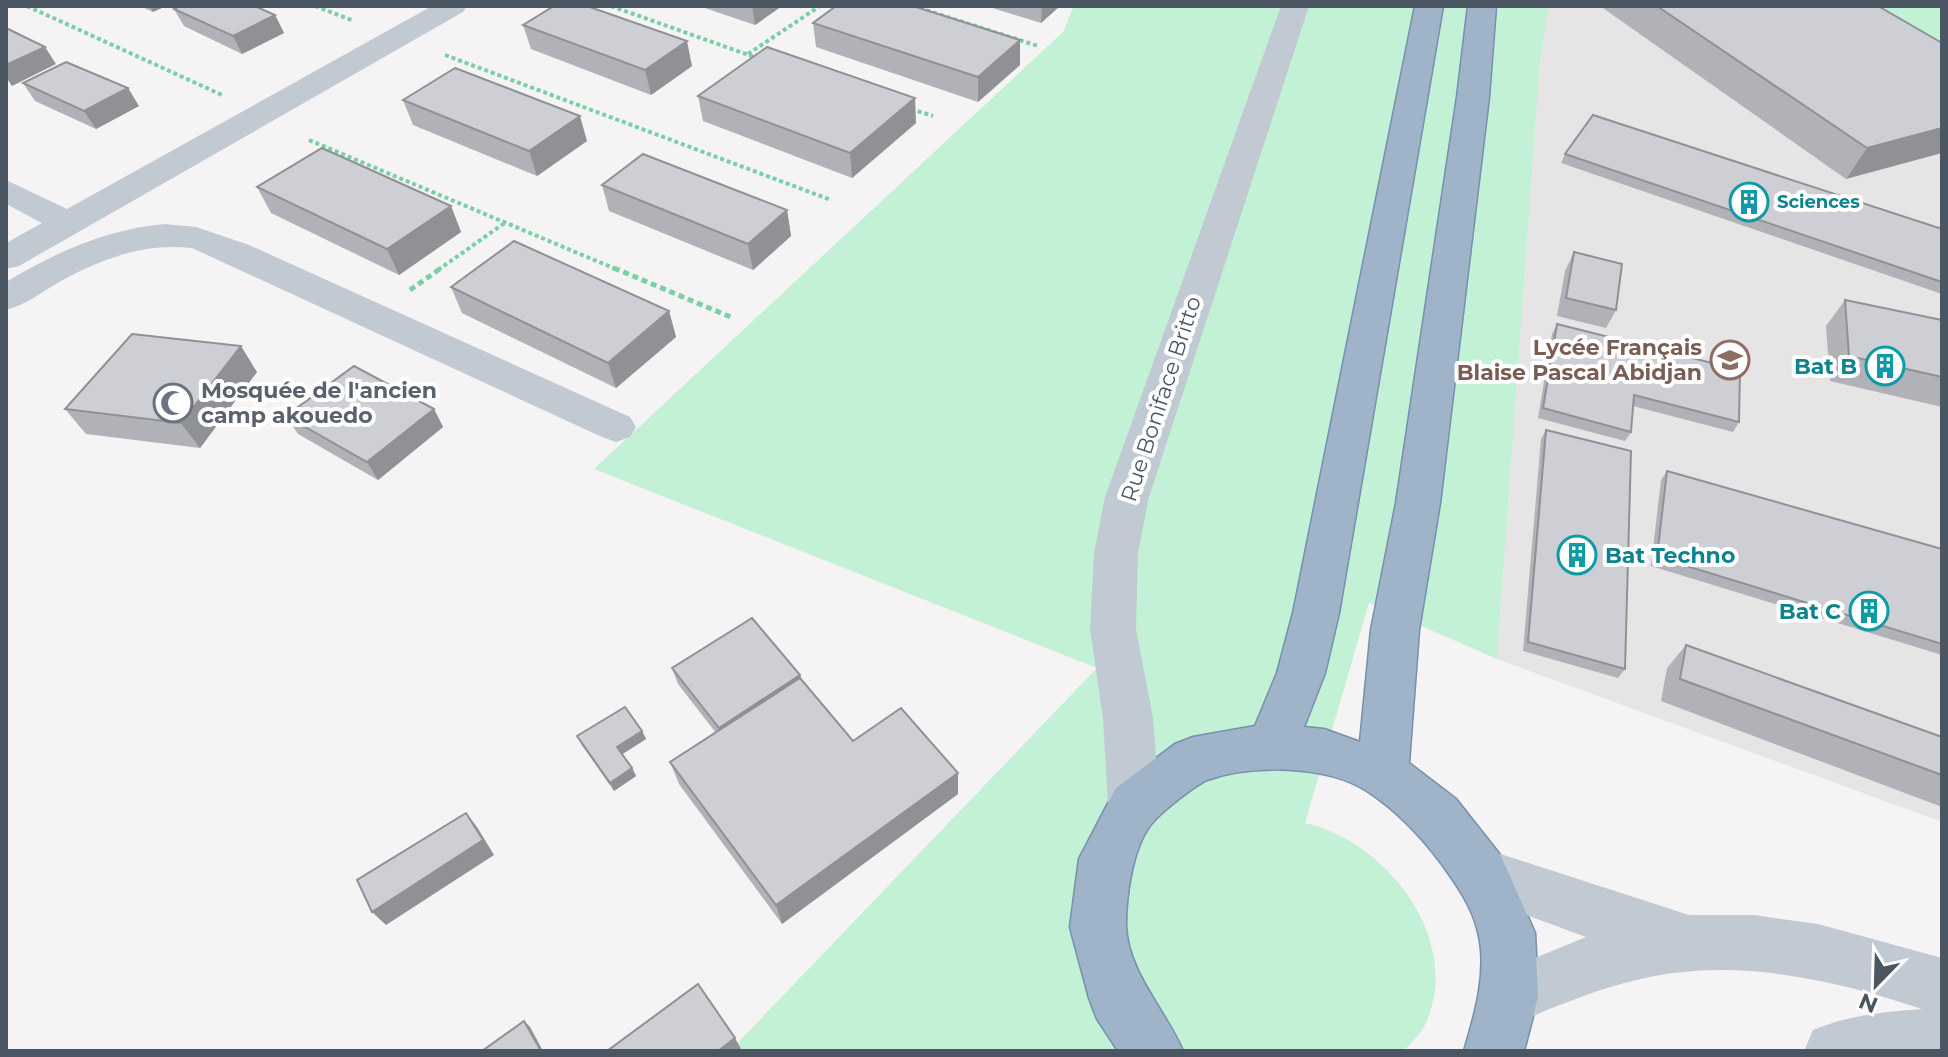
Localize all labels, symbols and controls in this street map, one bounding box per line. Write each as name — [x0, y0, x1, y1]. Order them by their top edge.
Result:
building icon: Sciences — [1728, 181, 1770, 223]
place label: Sciences — [1777, 191, 1860, 213]
street label: Rue Boniface Britto — [1115, 293, 1207, 505]
place label: Lycée Français Blaise Pascal Abidjan — [1457, 334, 1702, 386]
school or university icon: Lycée Français Blaise Pascal Abidjan — [1709, 339, 1751, 381]
building icon: Bat B — [1864, 345, 1906, 387]
place label: Bat B — [1794, 353, 1857, 380]
place label: Mosquée de l'ancien camp akouedo — [201, 377, 437, 429]
mosque icon: Mosquée de l'ancien camp akouedo — [152, 382, 194, 424]
building icon: Bat Techno — [1556, 534, 1598, 576]
place label: Bat Techno — [1605, 542, 1735, 569]
building icon: Bat C — [1848, 590, 1890, 632]
place label: Bat C — [1779, 598, 1841, 625]
north arrow — [1836, 945, 1916, 1025]
text: N — [1855, 987, 1882, 1019]

